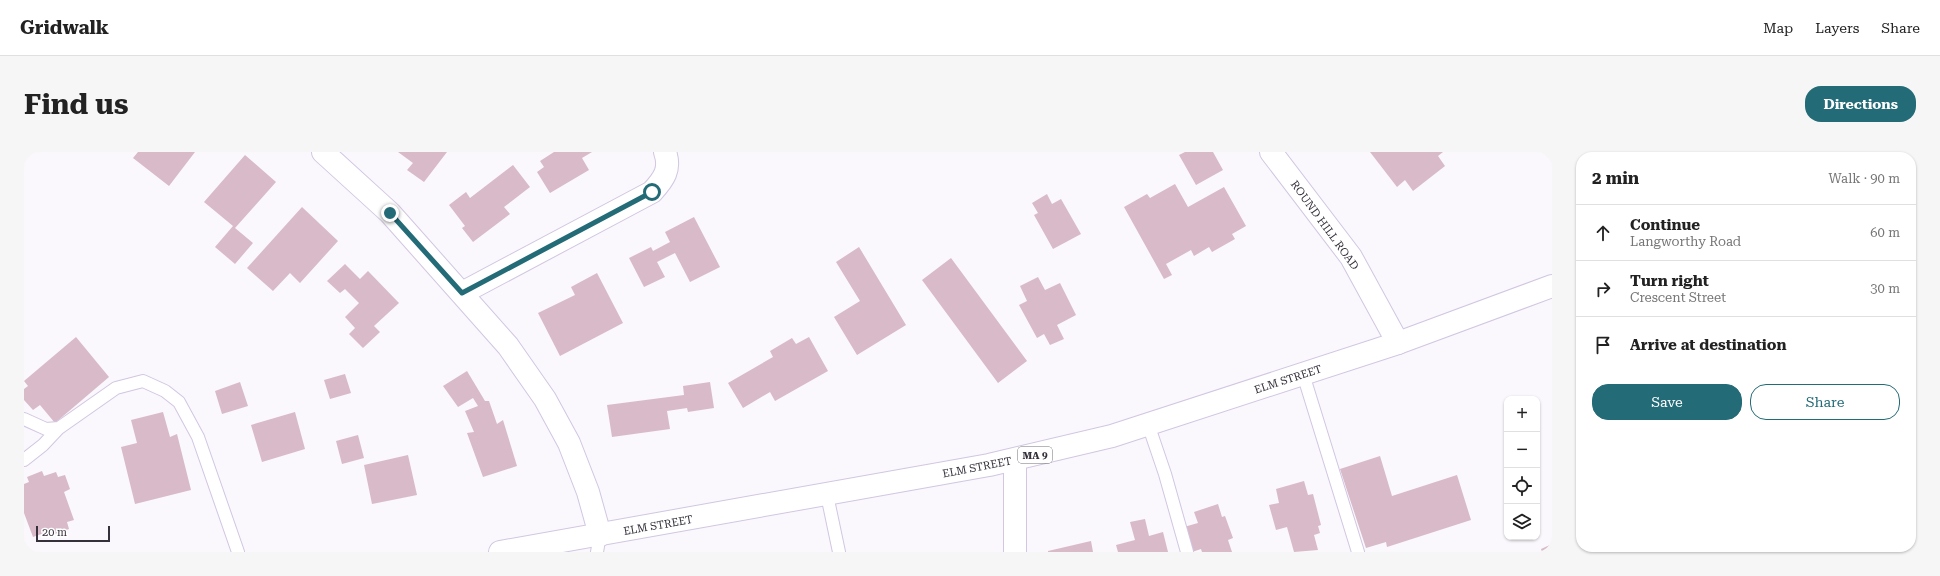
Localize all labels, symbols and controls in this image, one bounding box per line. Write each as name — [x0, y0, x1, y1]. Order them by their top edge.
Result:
text: Gridwalk — [20, 16, 109, 39]
text: Map — [1763, 20, 1793, 36]
text: Layers — [1815, 20, 1859, 36]
text: Share — [1881, 20, 1920, 36]
button: Directions — [1805, 86, 1916, 122]
text: Find us — [24, 88, 128, 121]
text: 2 min — [1592, 168, 1639, 188]
text: Walk · 90 m — [1828, 171, 1900, 186]
street label: ROUND HILL ROAD — [1288, 178, 1361, 272]
route start — [643, 183, 661, 201]
route end — [381, 204, 399, 222]
text: Continue — [1630, 216, 1700, 234]
icon: ahead — [1592, 222, 1614, 244]
text: 60 m — [1870, 225, 1900, 240]
text: Langworthy Road — [1630, 234, 1741, 249]
text: Turn right — [1630, 272, 1709, 290]
icon: right — [1592, 278, 1614, 300]
text: 30 m — [1870, 281, 1900, 296]
text: Crescent Street — [1630, 290, 1726, 305]
icon: arrive — [1592, 334, 1614, 356]
text: Arrive at destination — [1630, 336, 1786, 354]
street label: ELM STREET — [1253, 362, 1324, 396]
button: Save — [1592, 384, 1742, 420]
button: Share — [1750, 384, 1900, 420]
map controls — [1504, 396, 1540, 540]
button: + — [1504, 396, 1540, 432]
button: − — [1504, 432, 1540, 468]
road number: MA 9 — [1018, 447, 1052, 463]
street label: ELM STREET — [941, 454, 1013, 481]
button: locate — [1504, 468, 1540, 504]
button: layers — [1504, 504, 1540, 540]
street label: ELM STREET — [622, 513, 694, 538]
scale bar — [36, 524, 110, 543]
text: 20 m — [42, 526, 67, 539]

